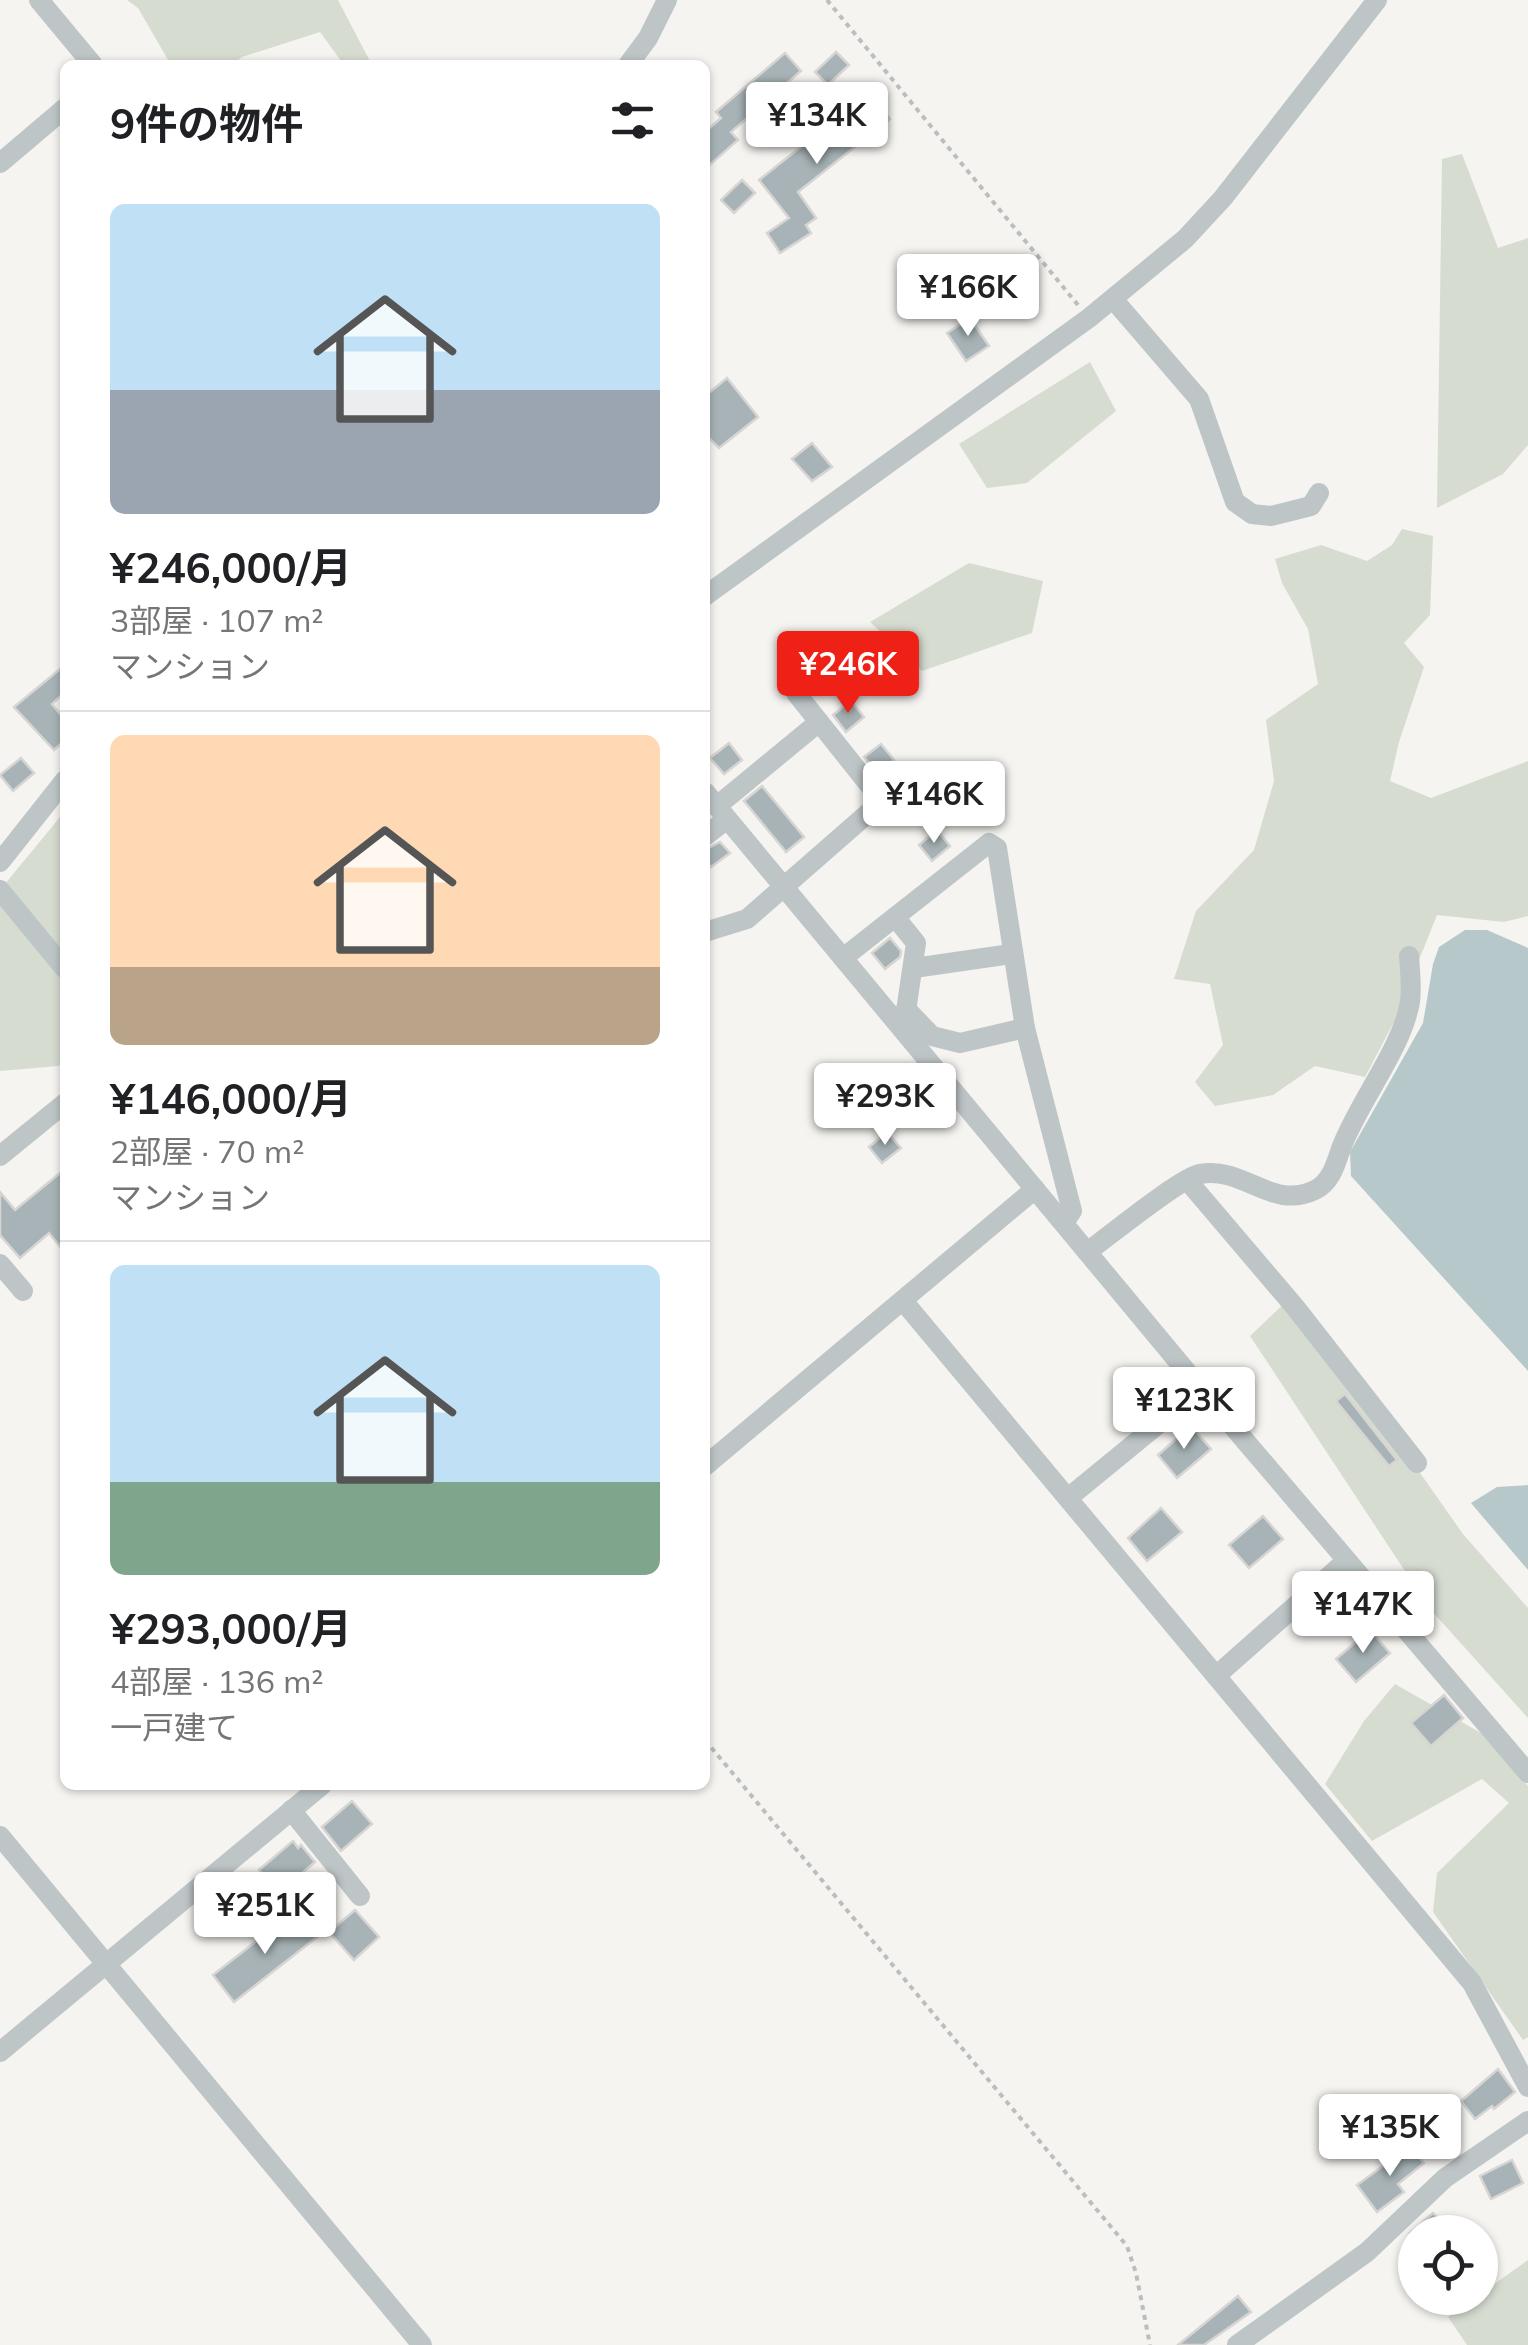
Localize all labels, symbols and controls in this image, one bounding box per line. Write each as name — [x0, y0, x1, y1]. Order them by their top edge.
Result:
pin: ¥134K — [747, 82, 887, 167]
icon: filters — [605, 93, 660, 148]
text: ¥134K — [768, 94, 866, 134]
text: 9件の物件 — [110, 97, 303, 150]
pin: ¥166K — [898, 254, 1038, 339]
text: ¥166K — [919, 266, 1017, 306]
icon: home — [295, 269, 475, 449]
text: ¥246,000/月 — [110, 541, 352, 594]
text: 3部屋 · 107 m² — [110, 600, 324, 640]
pin: ¥246K — [778, 631, 918, 716]
text: ¥246K — [799, 643, 897, 683]
text: マンション — [110, 646, 270, 686]
pin: ¥146K — [864, 761, 1004, 846]
text: ¥146K — [885, 773, 983, 813]
icon: home — [295, 800, 475, 980]
pin: ¥293K — [815, 1063, 955, 1148]
text: ¥146,000/月 — [110, 1072, 352, 1125]
text: ¥293K — [836, 1075, 934, 1115]
text: 2部屋 · 70 m² — [110, 1131, 304, 1171]
text: マンション — [110, 1177, 270, 1217]
icon: home — [295, 1330, 475, 1510]
pin: ¥123K — [1114, 1367, 1254, 1452]
text: ¥123K — [1135, 1379, 1233, 1419]
pin: ¥147K — [1293, 1571, 1433, 1656]
text: ¥147K — [1314, 1583, 1412, 1623]
text: ¥293,000/月 — [110, 1602, 352, 1655]
text: 4部屋 · 136 m² — [110, 1661, 324, 1701]
text: 一戸建て — [110, 1707, 238, 1747]
pin: ¥251K — [195, 1872, 335, 1957]
text: ¥251K — [216, 1884, 314, 1924]
pin: ¥135K — [1320, 2094, 1460, 2179]
text: ¥135K — [1341, 2106, 1439, 2146]
map controls — [1398, 2215, 1498, 2315]
button: locate — [1398, 2215, 1498, 2315]

